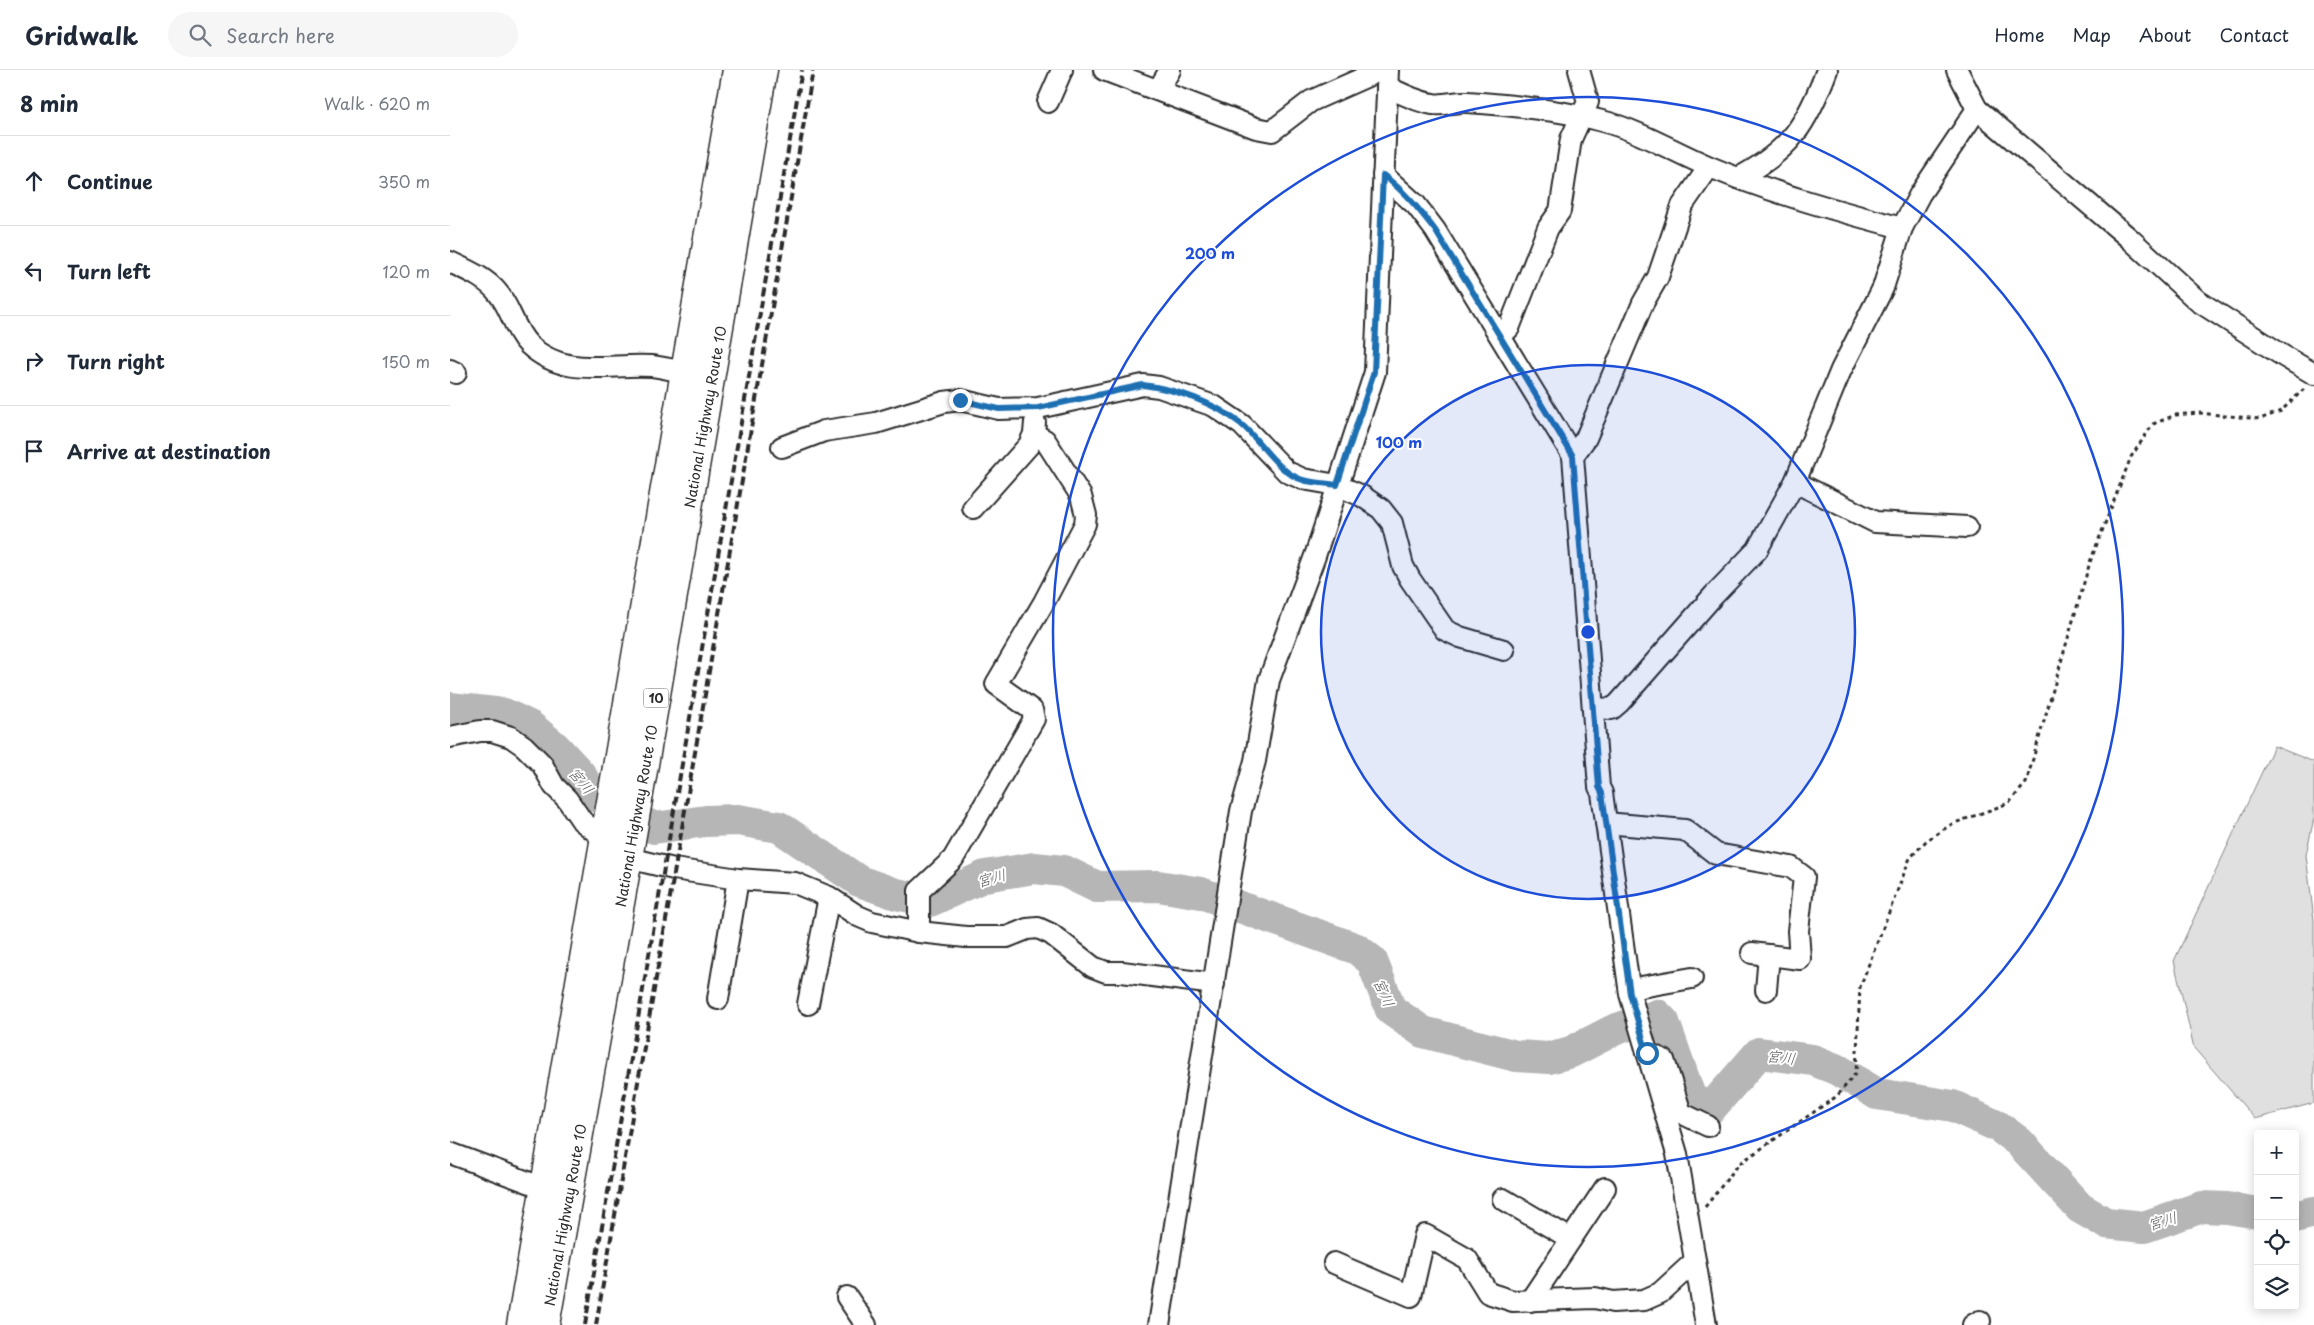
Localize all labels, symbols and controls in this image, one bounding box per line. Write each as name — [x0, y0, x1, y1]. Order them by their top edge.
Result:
search box — [168, 12, 518, 57]
text: Gridwalk — [25, 17, 138, 53]
icon: search — [186, 21, 214, 49]
text: Search here — [226, 21, 335, 49]
text: Home — [1994, 21, 2044, 48]
text: Map — [2072, 21, 2111, 48]
text: About — [2139, 21, 2191, 48]
text: Contact — [2219, 21, 2289, 48]
text: 8 min — [20, 87, 79, 119]
text: Walk · 620 m — [324, 91, 430, 115]
icon: ahead — [20, 167, 48, 195]
text: Continue — [67, 167, 153, 195]
text: 350 m — [378, 169, 430, 193]
text: 200 m — [1185, 241, 1235, 264]
icon: left — [20, 257, 48, 285]
text: Turn left — [67, 257, 151, 285]
text: 120 m — [383, 259, 430, 283]
street label: National Highway Route 10 — [679, 324, 731, 510]
icon: right — [20, 347, 48, 375]
text: Turn right — [67, 347, 165, 375]
text: 150 m — [382, 349, 430, 373]
route end — [949, 389, 972, 412]
text: 100 m — [1376, 430, 1422, 453]
icon: arrive — [20, 437, 48, 465]
text: Arrive at destination — [67, 437, 271, 465]
centre of rings — [1579, 623, 1597, 641]
road number: 10 — [644, 688, 668, 708]
street label: National Highway Route 10 — [610, 723, 662, 909]
water label: 宮川 — [564, 761, 600, 799]
water label: 宮川 — [974, 862, 1008, 892]
water label: 宮川 — [1368, 974, 1402, 1010]
route start — [1636, 1042, 1659, 1065]
water label: 宮川 — [1765, 1043, 1797, 1069]
street label: National Highway Route 10 — [539, 1122, 591, 1308]
map controls — [2254, 1130, 2299, 1310]
button: + — [2254, 1130, 2299, 1175]
button: − — [2254, 1175, 2299, 1220]
water label: 宮川 — [2144, 1205, 2180, 1235]
button: locate — [2254, 1220, 2299, 1265]
button: layers — [2254, 1265, 2299, 1310]

